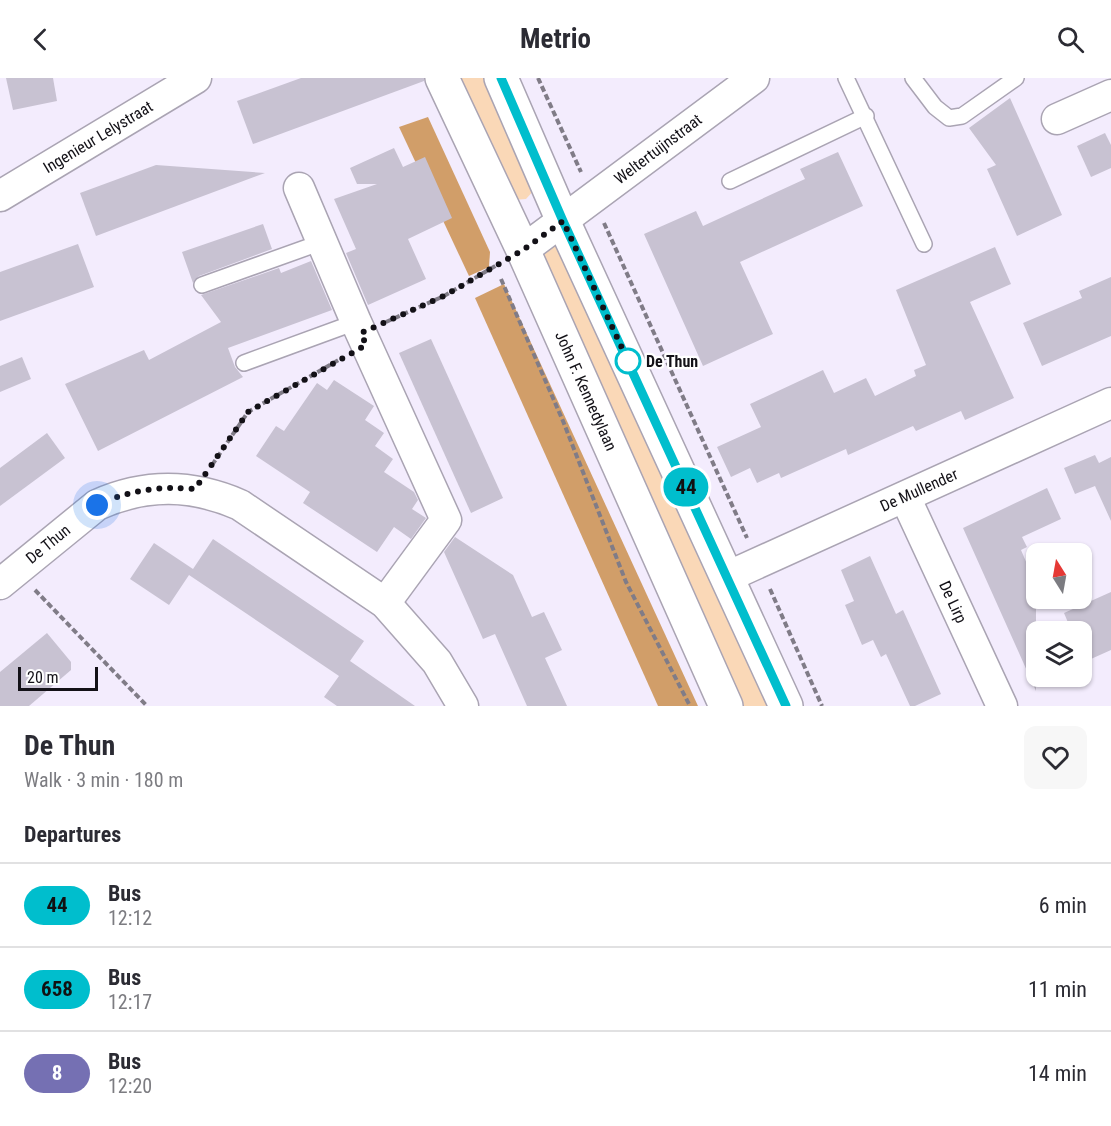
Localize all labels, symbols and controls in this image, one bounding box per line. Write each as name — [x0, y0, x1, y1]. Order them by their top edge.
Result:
icon: back — [24, 23, 57, 56]
text: Metrio — [520, 23, 591, 55]
icon: search — [1054, 23, 1087, 56]
street label: Ingenieur Lelystraat — [40, 97, 156, 177]
street label: Weltertuijnstraat — [610, 110, 706, 188]
street label: John F. Kennedylaan — [551, 328, 621, 454]
marker: De Thun — [615, 348, 641, 374]
place label: De Thun — [646, 352, 698, 371]
street label: De Mullender — [877, 464, 961, 516]
line badge: 44 — [659, 468, 713, 506]
text: 44 — [675, 475, 697, 499]
your location — [82, 490, 112, 520]
street label: De Thun — [22, 520, 74, 568]
north arrow — [1026, 543, 1092, 609]
map controls — [1026, 543, 1092, 687]
street label: De Lirp — [935, 578, 971, 626]
button: layers — [1026, 621, 1092, 687]
scale bar — [18, 664, 98, 692]
text: 20 m — [27, 668, 59, 687]
button: heart — [1024, 726, 1087, 789]
text: De Thun — [24, 729, 115, 762]
text: Walk · 3 min · 180 m — [24, 768, 183, 792]
text: Departures — [24, 822, 121, 847]
text: Bus — [108, 881, 141, 906]
text: 44 — [46, 893, 68, 917]
text: 6 min — [1039, 893, 1087, 918]
text: 12:12 — [108, 906, 152, 930]
text: Bus — [108, 965, 141, 990]
text: 658 — [41, 977, 73, 1001]
text: 11 min — [1028, 977, 1087, 1002]
text: 12:17 — [108, 990, 152, 1014]
text: Bus — [108, 1049, 141, 1074]
text: 8 — [52, 1061, 62, 1085]
text: 14 min — [1028, 1061, 1087, 1086]
text: 12:20 — [108, 1074, 152, 1098]

